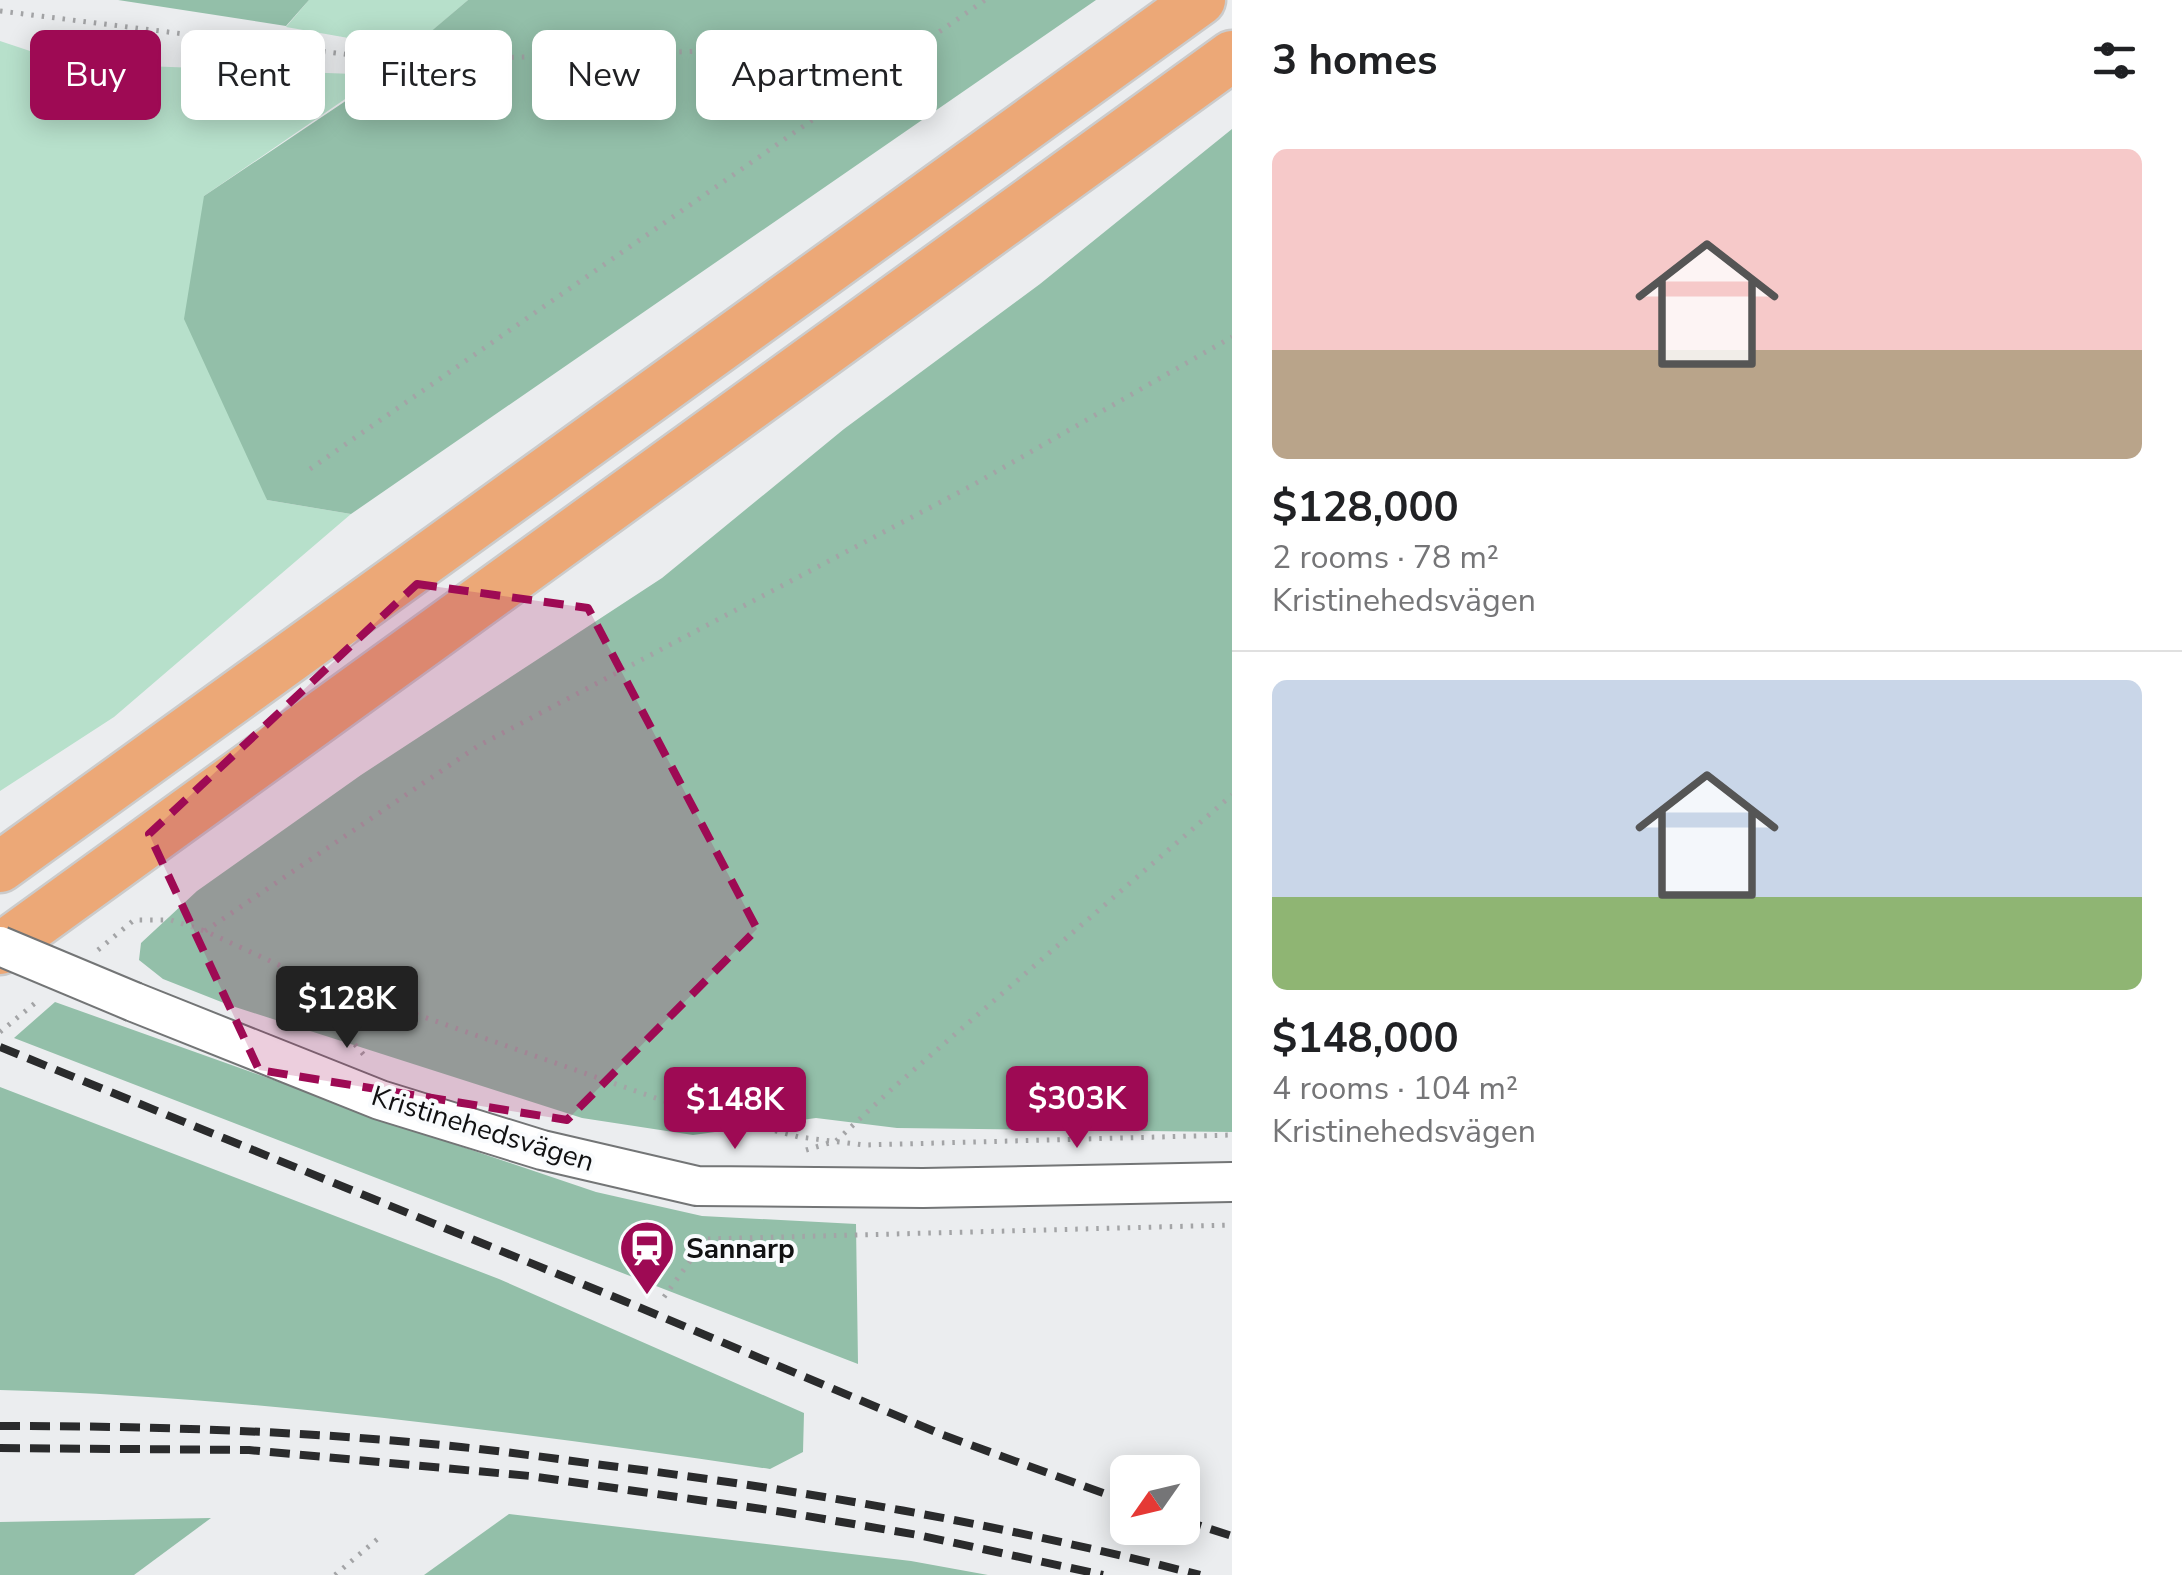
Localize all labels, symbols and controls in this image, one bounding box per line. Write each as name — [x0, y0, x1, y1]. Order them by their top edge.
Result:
chip: Buy — [30, 30, 161, 120]
chip: Rent — [181, 30, 325, 120]
chip: Filters — [345, 30, 512, 120]
chip: New — [532, 30, 676, 120]
chip: Apartment — [696, 30, 937, 120]
text: 3 homes — [1272, 32, 1437, 89]
icon: filters — [2087, 33, 2142, 88]
icon: home — [1617, 214, 1797, 394]
text: $128,000 — [1272, 479, 1459, 536]
text: 2 rooms · 78 m² — [1272, 536, 1499, 579]
text: Kristinehedsvägen — [1272, 579, 1536, 622]
icon: home — [1617, 745, 1797, 925]
pin: $128K — [277, 966, 417, 1051]
text: $128K — [298, 977, 396, 1020]
text: $148,000 — [1272, 1010, 1459, 1067]
pin: $303K — [1007, 1066, 1147, 1151]
pin: $148K — [665, 1067, 805, 1152]
text: 4 rooms · 104 m² — [1272, 1067, 1518, 1110]
street label: Kristinehedsvägen — [367, 1077, 599, 1181]
text: $303K — [1028, 1077, 1126, 1120]
text: $148K — [686, 1078, 784, 1121]
text: Kristinehedsvägen — [1272, 1110, 1536, 1153]
station icon: Sannarp — [617, 1218, 677, 1297]
place label: Sannarp — [686, 1230, 795, 1268]
north arrow — [1110, 1455, 1200, 1545]
map controls — [1110, 1455, 1200, 1545]

